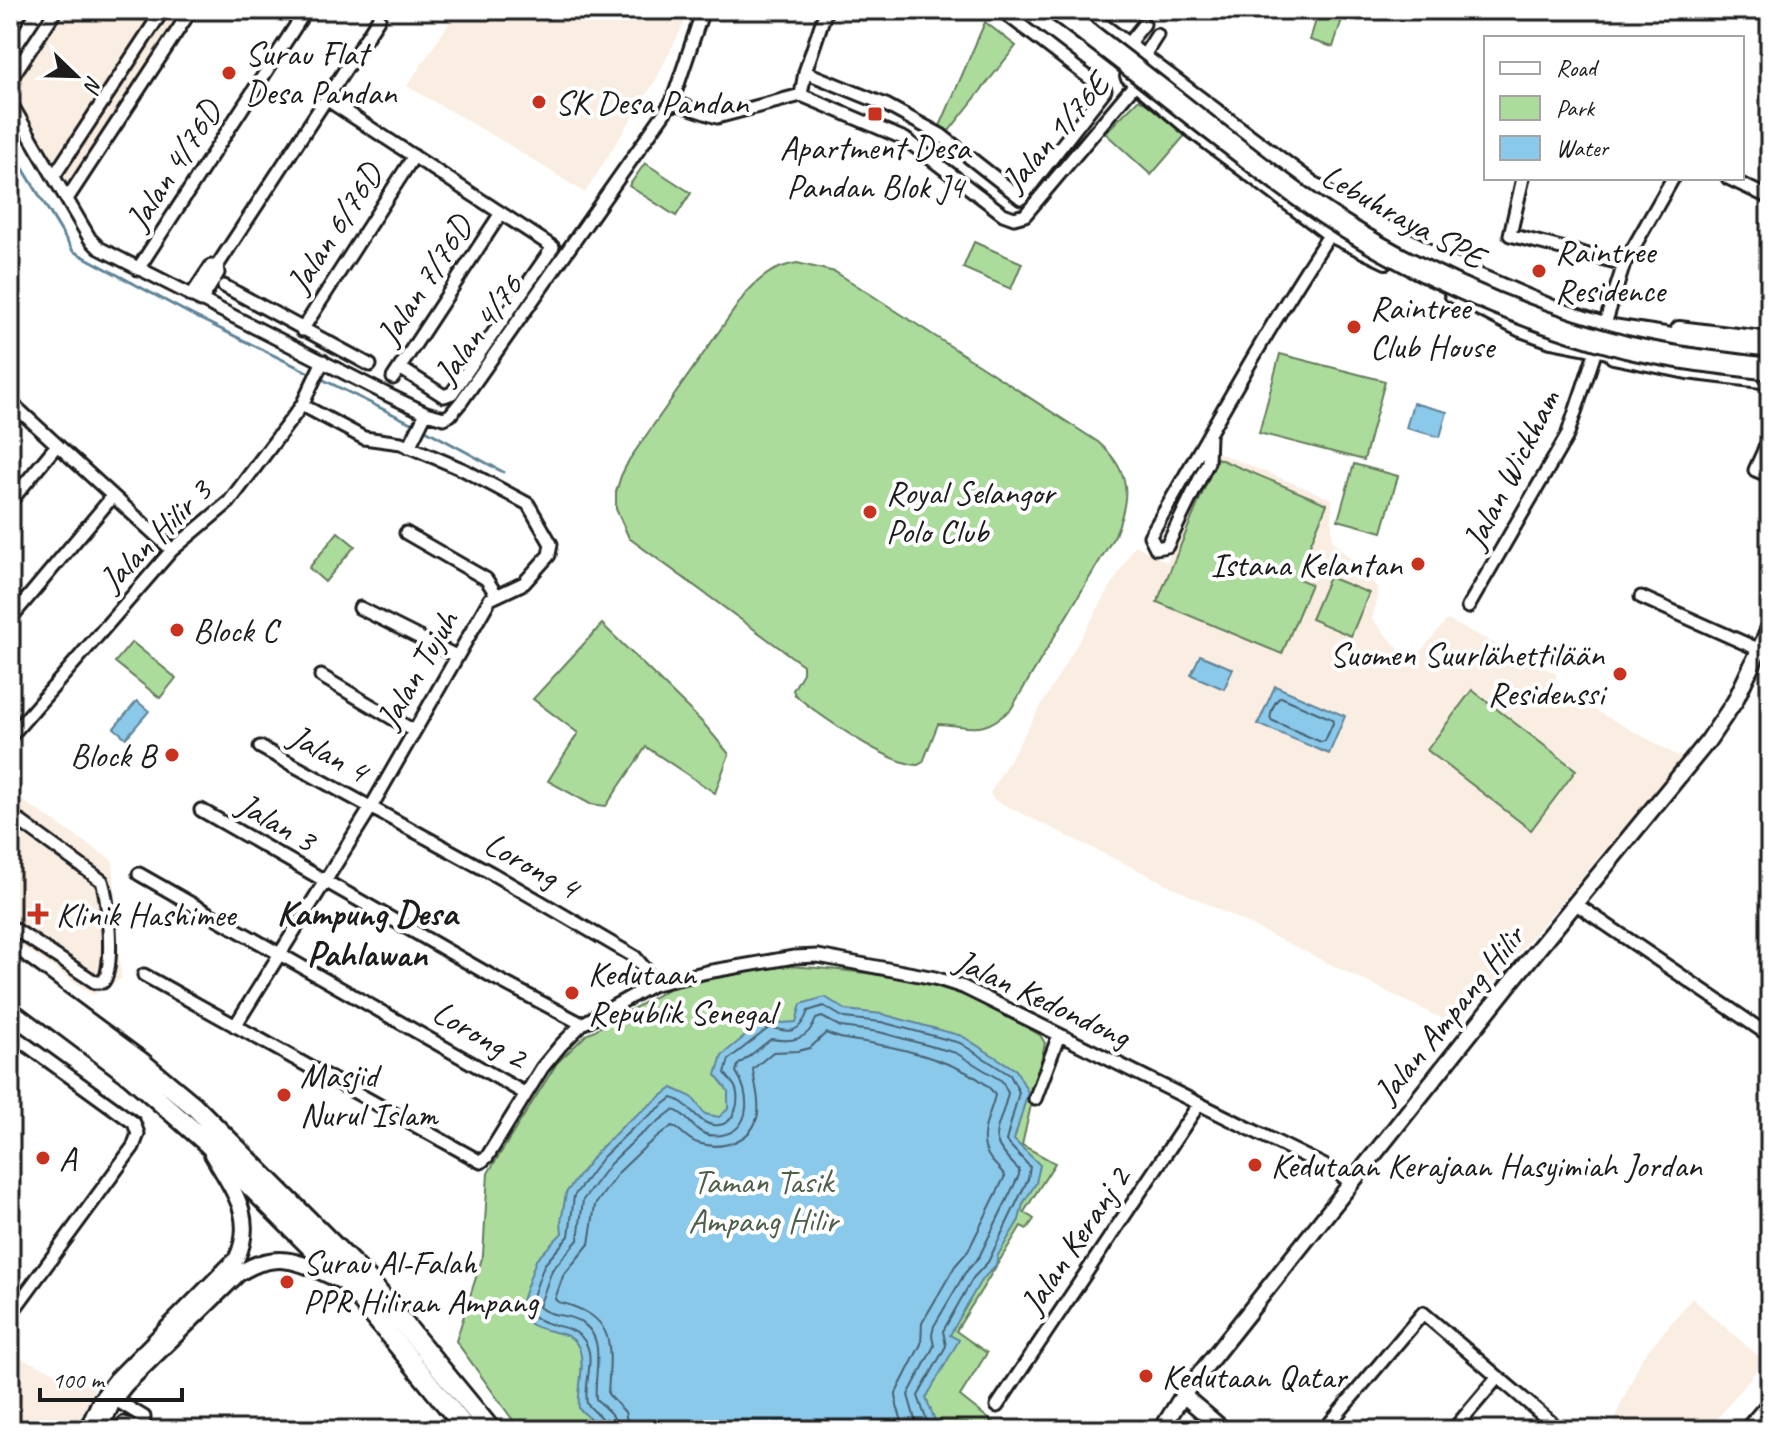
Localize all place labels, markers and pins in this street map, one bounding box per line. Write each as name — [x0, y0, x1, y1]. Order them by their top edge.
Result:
place label: Surau Flat Desa Pandan — [245, 32, 398, 114]
marker: Surau Flat Desa Pandan — [220, 64, 238, 82]
place label: SK Desa Pandan — [555, 81, 750, 124]
marker: SK Desa Pandan — [530, 93, 548, 111]
marker: Apartment Desa Pandan Blok J4 — [866, 105, 884, 123]
place label: Apartment Desa Pandan Blok J4 — [780, 126, 972, 208]
place label: Raintree Residence — [1555, 230, 1668, 312]
marker: Raintree Residence — [1530, 262, 1548, 280]
place label: Raintree Club House — [1370, 286, 1497, 368]
marker: Raintree Club House — [1345, 318, 1363, 336]
place label: Royal Selangor Polo Club — [886, 471, 1057, 553]
marker: Royal Selangor Polo Club — [861, 503, 879, 521]
place label: Istana Kelantan — [1210, 543, 1404, 586]
marker: Istana Kelantan — [1409, 555, 1427, 573]
place label: Block C — [193, 609, 282, 652]
marker: Block C — [168, 621, 186, 639]
place label: Suomen Suurlähettilään Residenssi — [1330, 633, 1608, 715]
marker: Suomen Suurlähettilään Residenssi — [1611, 665, 1629, 683]
place label: Block B — [70, 734, 159, 777]
marker: Block B — [163, 746, 181, 764]
place label: Klinik Hashimee — [56, 893, 237, 936]
marker: Klinik Hashimee — [27, 903, 49, 925]
place label: Kedutaan Republik Senegal — [588, 952, 781, 1034]
marker: Kedutaan Republik Senegal — [563, 984, 581, 1002]
place label: Masjid Nurul Islam — [300, 1054, 440, 1136]
marker: Masjid Nurul Islam — [275, 1086, 293, 1104]
place label: A — [59, 1137, 78, 1180]
place label: Kedutaan Kerajaan Hasyimiah Jordan — [1271, 1144, 1704, 1187]
marker: A — [34, 1149, 52, 1167]
marker: Kedutaan Kerajaan Hasyimiah Jordan — [1246, 1156, 1264, 1174]
place label: Surau Al-Falah PPR Hiliran Ampang — [303, 1241, 540, 1323]
marker: Surau Al-Falah PPR Hiliran Ampang — [278, 1273, 296, 1291]
place label: Kedutaan Qatar — [1162, 1355, 1349, 1398]
marker: Kedutaan Qatar — [1137, 1367, 1155, 1385]

